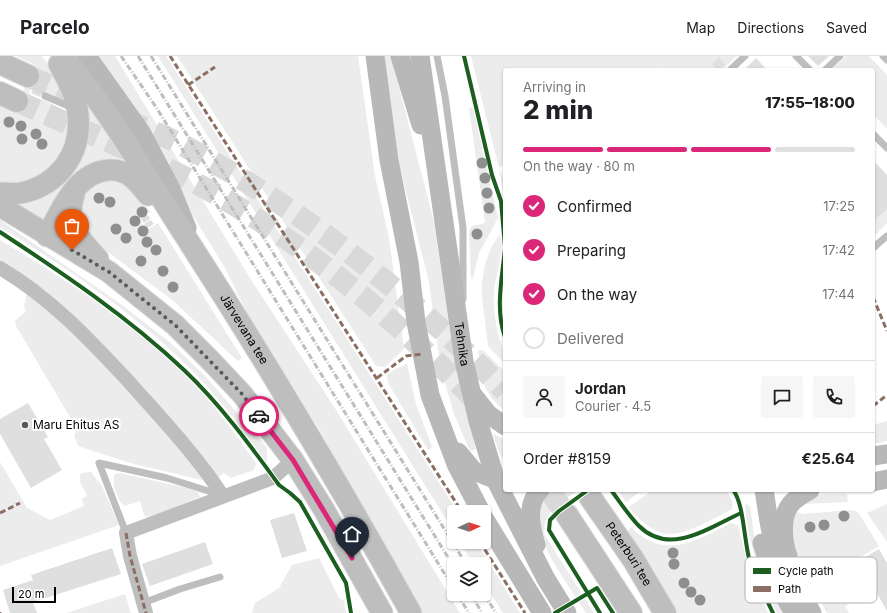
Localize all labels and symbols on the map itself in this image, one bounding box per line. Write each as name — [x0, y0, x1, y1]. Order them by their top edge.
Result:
pin — [55, 209, 89, 250]
street label: Järvevana tee — [217, 291, 272, 367]
street label: Tehnika — [451, 321, 473, 367]
courier — [239, 396, 279, 436]
place label: Maru Ehitus AS — [33, 417, 120, 432]
marker: Maru Ehitus AS — [20, 420, 30, 430]
north arrow — [447, 505, 491, 549]
pin — [335, 517, 369, 558]
street label: Peterburi tee — [603, 519, 655, 589]
legend — [745, 557, 877, 603]
text: Cycle path — [778, 564, 834, 578]
text: Path — [778, 582, 801, 596]
scale bar — [12, 585, 56, 604]

